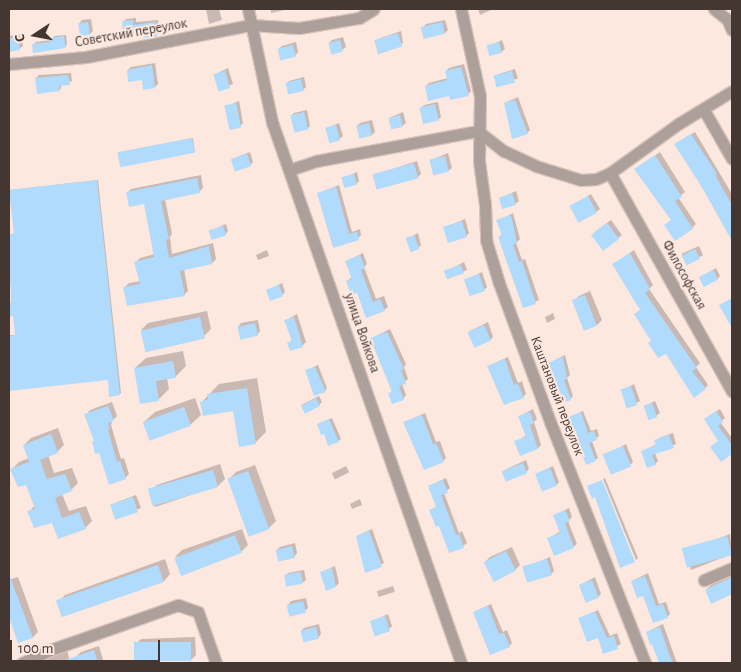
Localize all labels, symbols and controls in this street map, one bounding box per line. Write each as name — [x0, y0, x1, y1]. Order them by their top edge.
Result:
north arrow — [10, 10, 60, 60]
street label: Советский переулок — [74, 15, 188, 51]
text: С — [13, 33, 28, 43]
street label: Философская — [658, 237, 710, 313]
street label: улица Войкова — [341, 291, 383, 375]
street label: Каштановый переулок — [526, 334, 588, 458]
scale bar — [12, 630, 162, 662]
text: 100 m — [18, 641, 53, 656]

